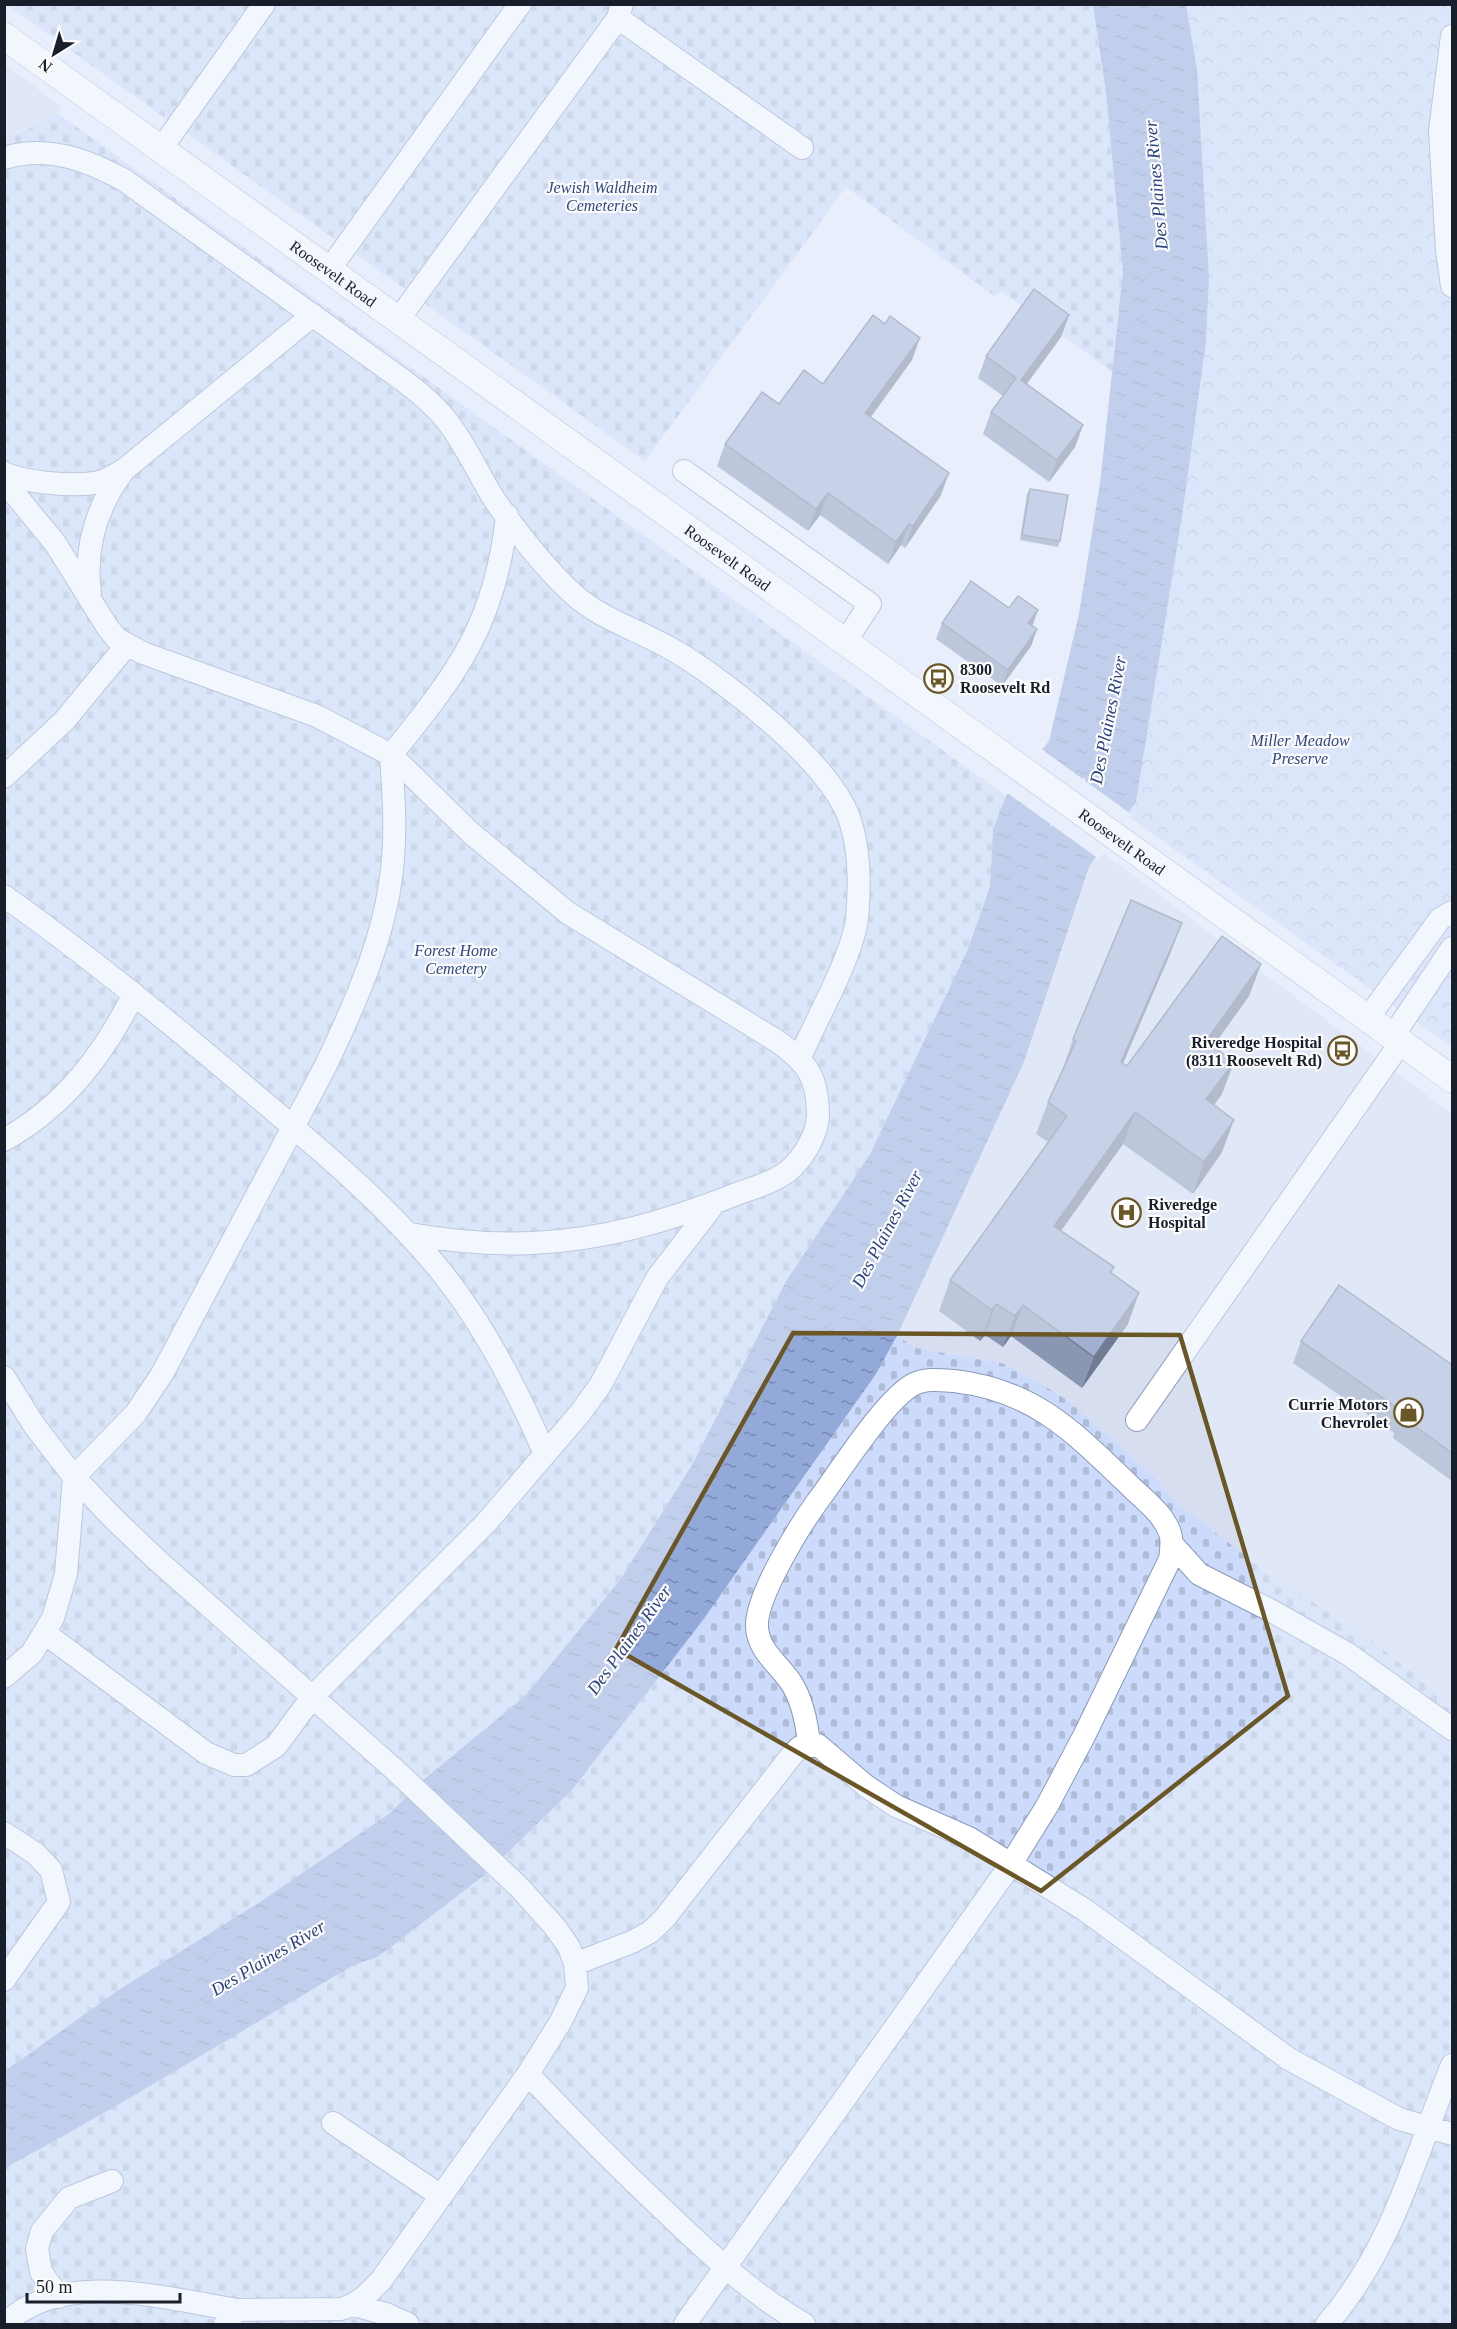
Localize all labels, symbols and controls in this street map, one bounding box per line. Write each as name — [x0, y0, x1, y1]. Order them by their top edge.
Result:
north arrow — [24, 24, 84, 84]
text: N — [35, 55, 55, 76]
water label: Des Plaines River — [1140, 118, 1172, 252]
park label: Jewish Waldheim Cemeteries — [547, 179, 657, 214]
street label: Roosevelt Road — [287, 237, 379, 310]
street label: Roosevelt Road — [681, 521, 774, 594]
water label: Des Plaines River — [1086, 653, 1130, 787]
place label: 8300 Roosevelt Rd — [960, 661, 1050, 696]
bus stop icon: 8300 Roosevelt Rd — [923, 662, 955, 694]
park label: Miller Meadow Preserve — [1249, 732, 1350, 767]
street label: Roosevelt Road — [1076, 805, 1168, 878]
park label: Forest Home Cemetery — [413, 942, 498, 978]
place label: Riveredge Hospital (8311 Roosevelt Rd) — [1186, 1034, 1323, 1070]
bus stop icon: Riveredge Hospital (8311 Roosevelt Rd) — [1327, 1035, 1359, 1067]
water label: Des Plaines River — [847, 1166, 927, 1292]
place label: Riveredge Hospital — [1148, 1196, 1217, 1232]
hospital icon: Riveredge Hospital — [1111, 1197, 1143, 1229]
place label: Currie Motors Chevrolet — [1288, 1396, 1389, 1431]
shop icon: Currie Motors Chevrolet — [1393, 1397, 1425, 1429]
water label: Des Plaines River — [582, 1581, 676, 1699]
water label: Des Plaines River — [206, 1915, 330, 2001]
scale bar — [27, 2266, 180, 2304]
text: 50 m — [36, 2277, 73, 2297]

